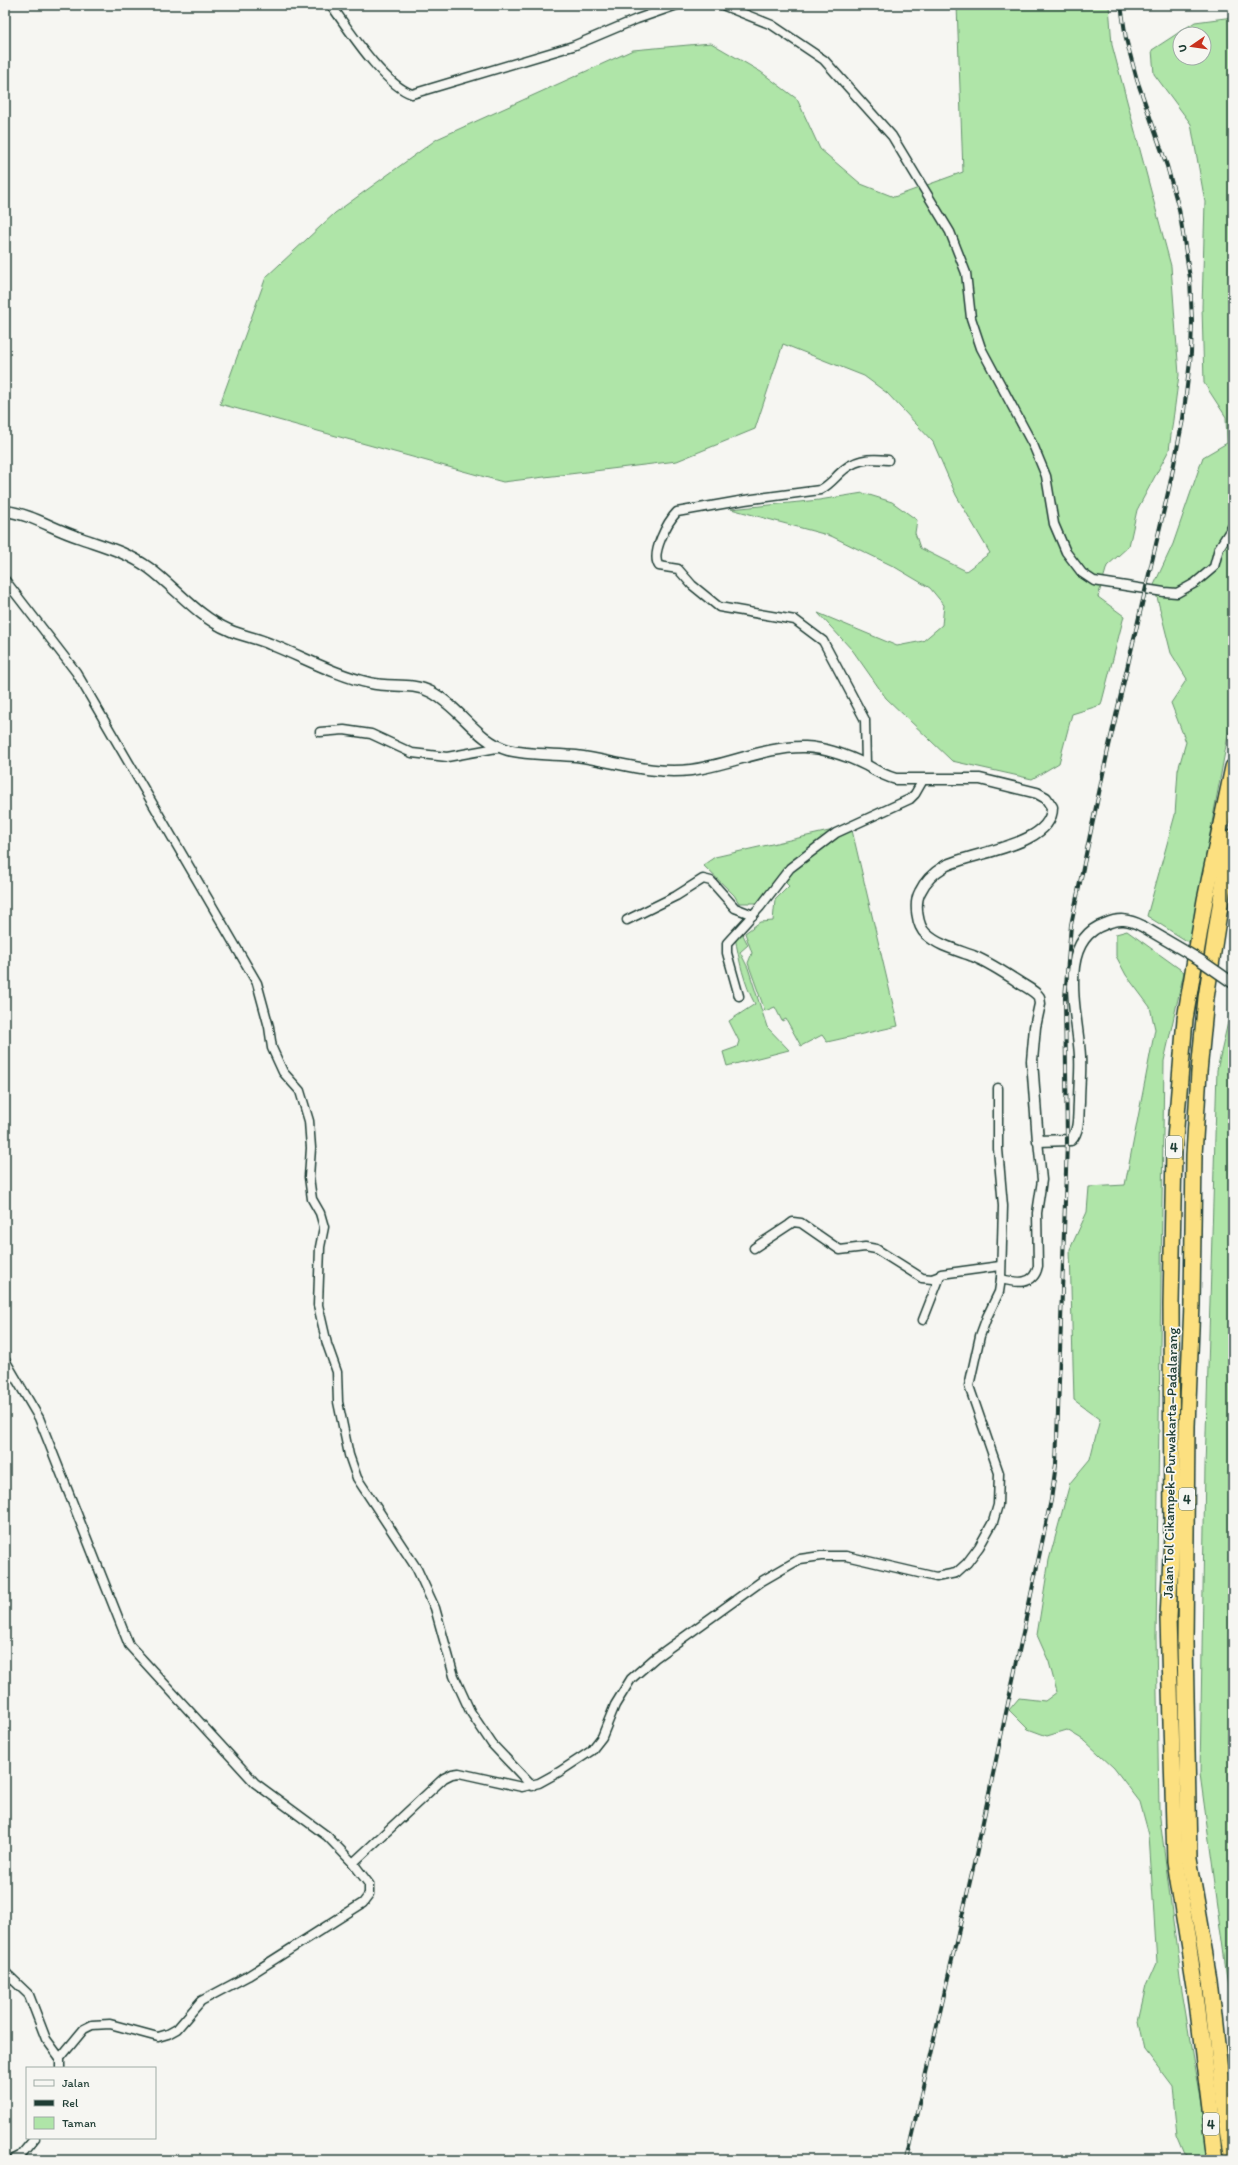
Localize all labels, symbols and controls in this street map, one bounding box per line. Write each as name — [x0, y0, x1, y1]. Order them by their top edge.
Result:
north arrow — [1172, 26, 1212, 66]
text: U — [1176, 43, 1190, 53]
road number: 4 — [1166, 1136, 1182, 1158]
street label: Jalan Tol Cikampek–Purwakarta–Padalarang — [1160, 1327, 1181, 1599]
road number: 4 — [1179, 1488, 1195, 1510]
legend — [26, 2067, 156, 2139]
text: Jalan — [62, 2076, 90, 2090]
text: Rel — [62, 2096, 79, 2110]
road number: 4 — [1203, 2113, 1219, 2135]
text: Taman — [62, 2116, 97, 2130]

